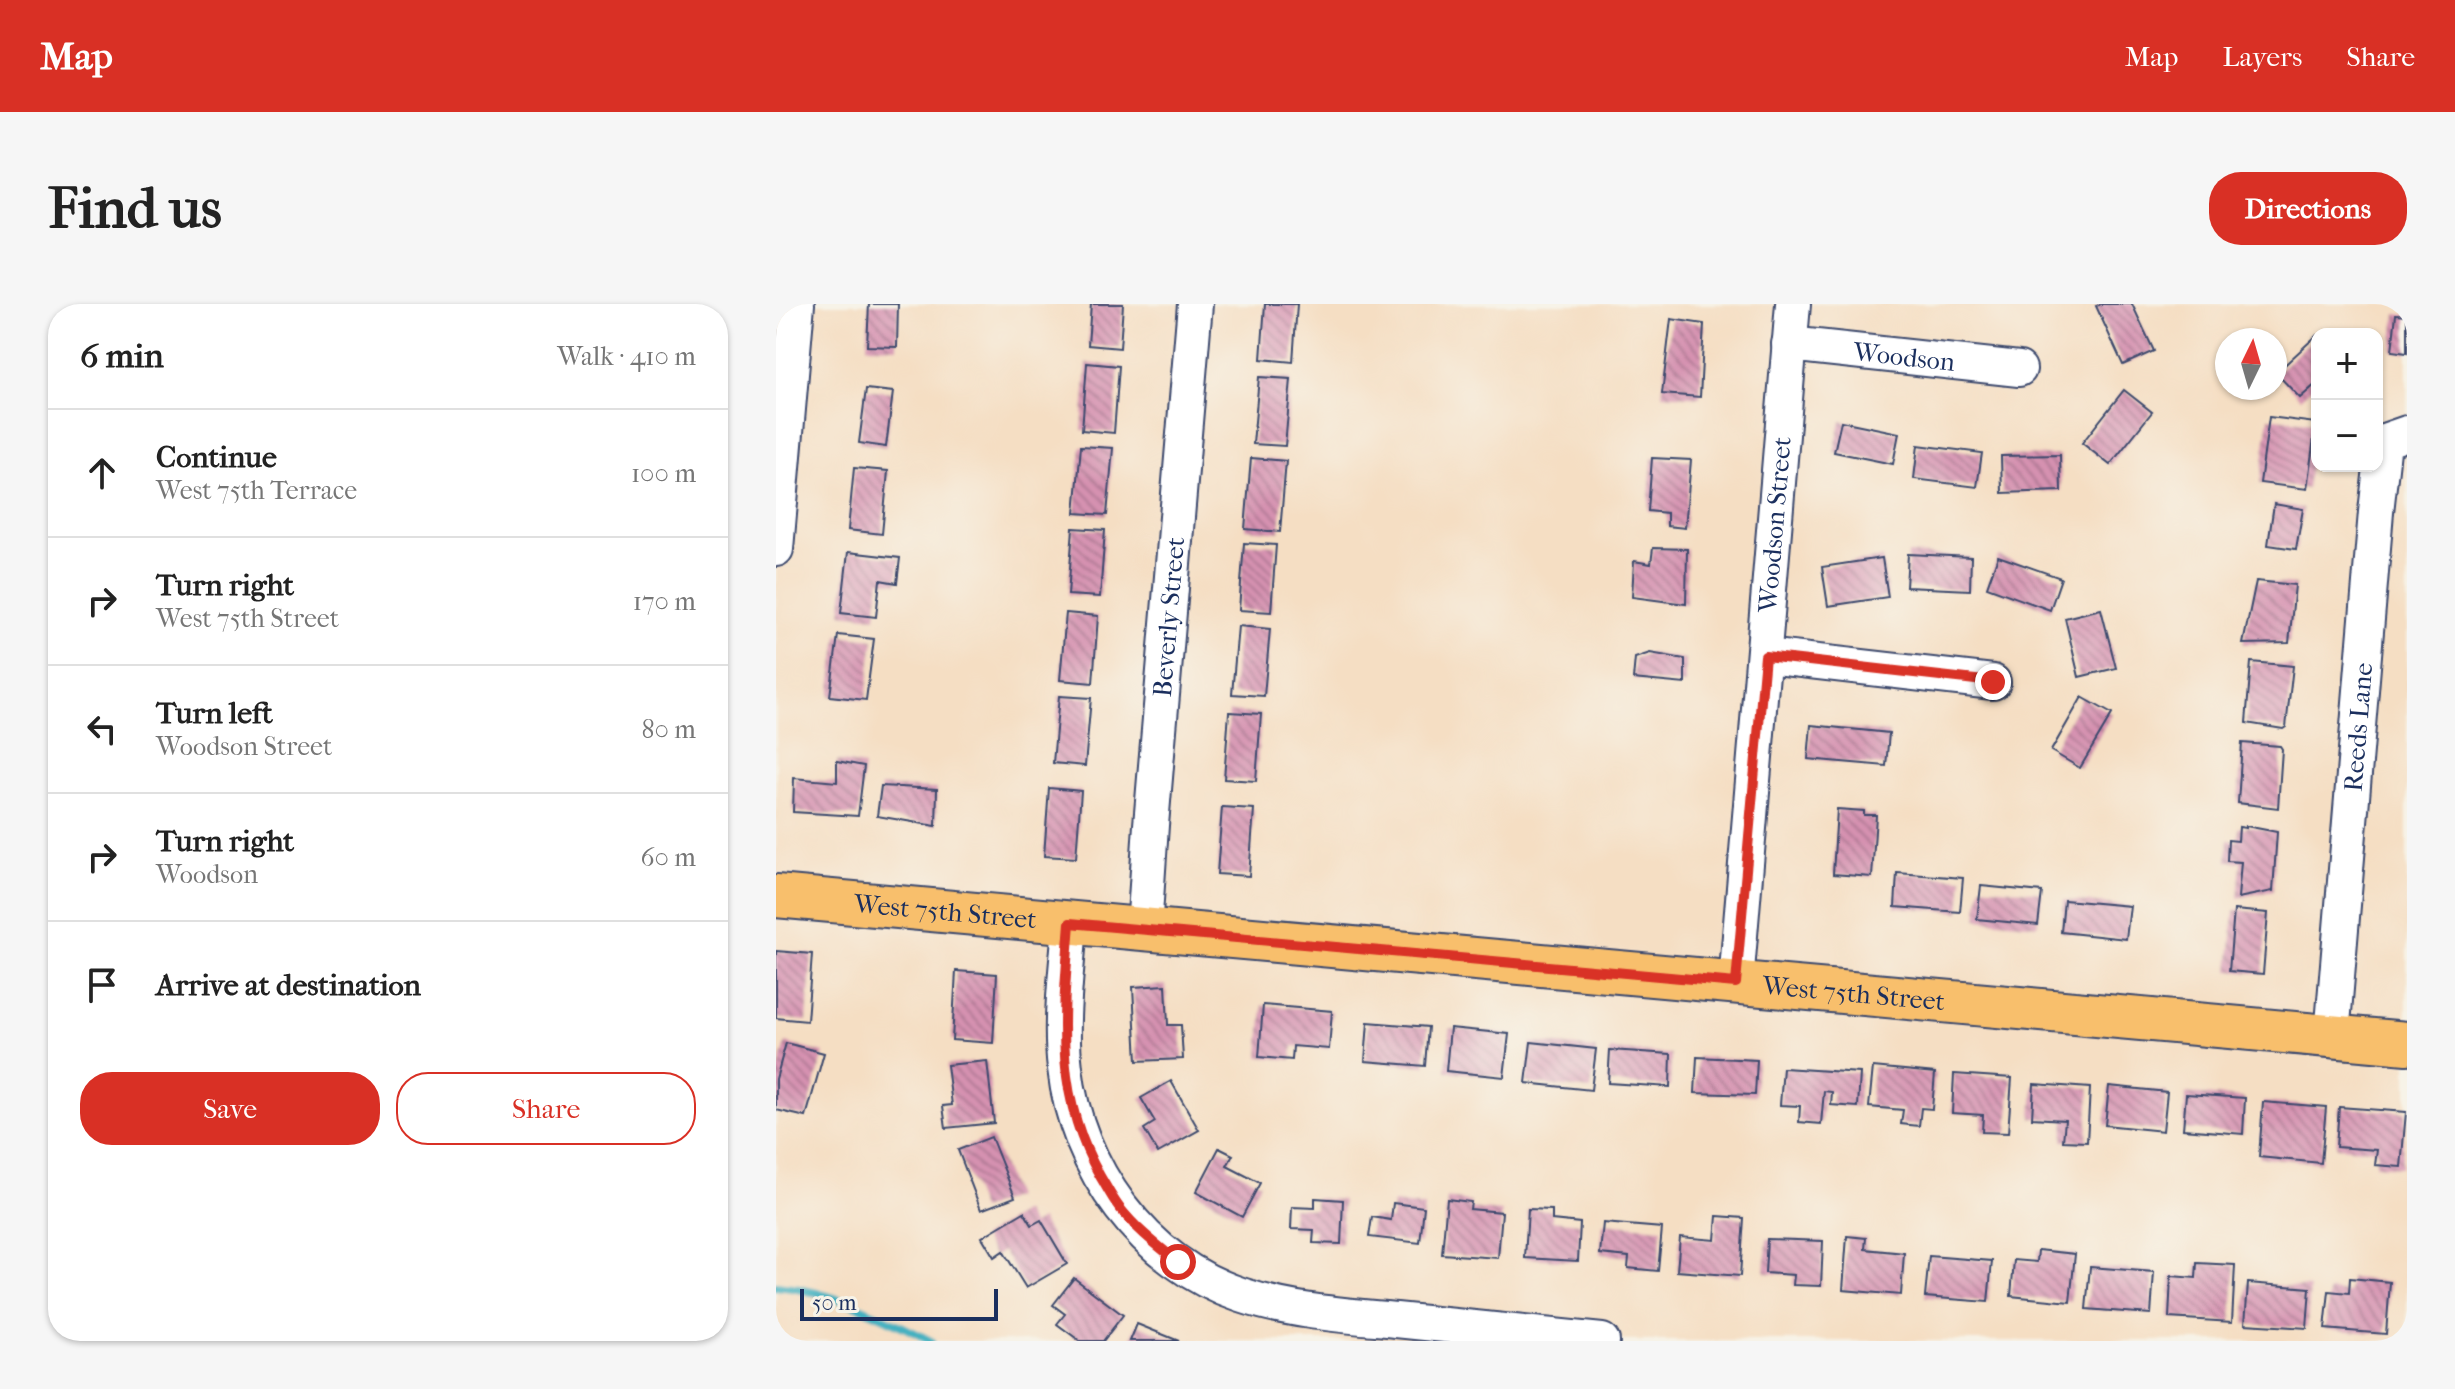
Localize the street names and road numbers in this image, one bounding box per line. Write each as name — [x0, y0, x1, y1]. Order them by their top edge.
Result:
street label: Woodson — [1851, 336, 1957, 378]
street label: Woodson Street — [1752, 435, 1798, 615]
street label: Beverly Street — [1147, 535, 1191, 698]
street label: Reeds Lane — [2338, 661, 2379, 793]
street label: West 75th Street — [852, 888, 1039, 935]
street label: West 75th Street — [1760, 970, 1947, 1017]

